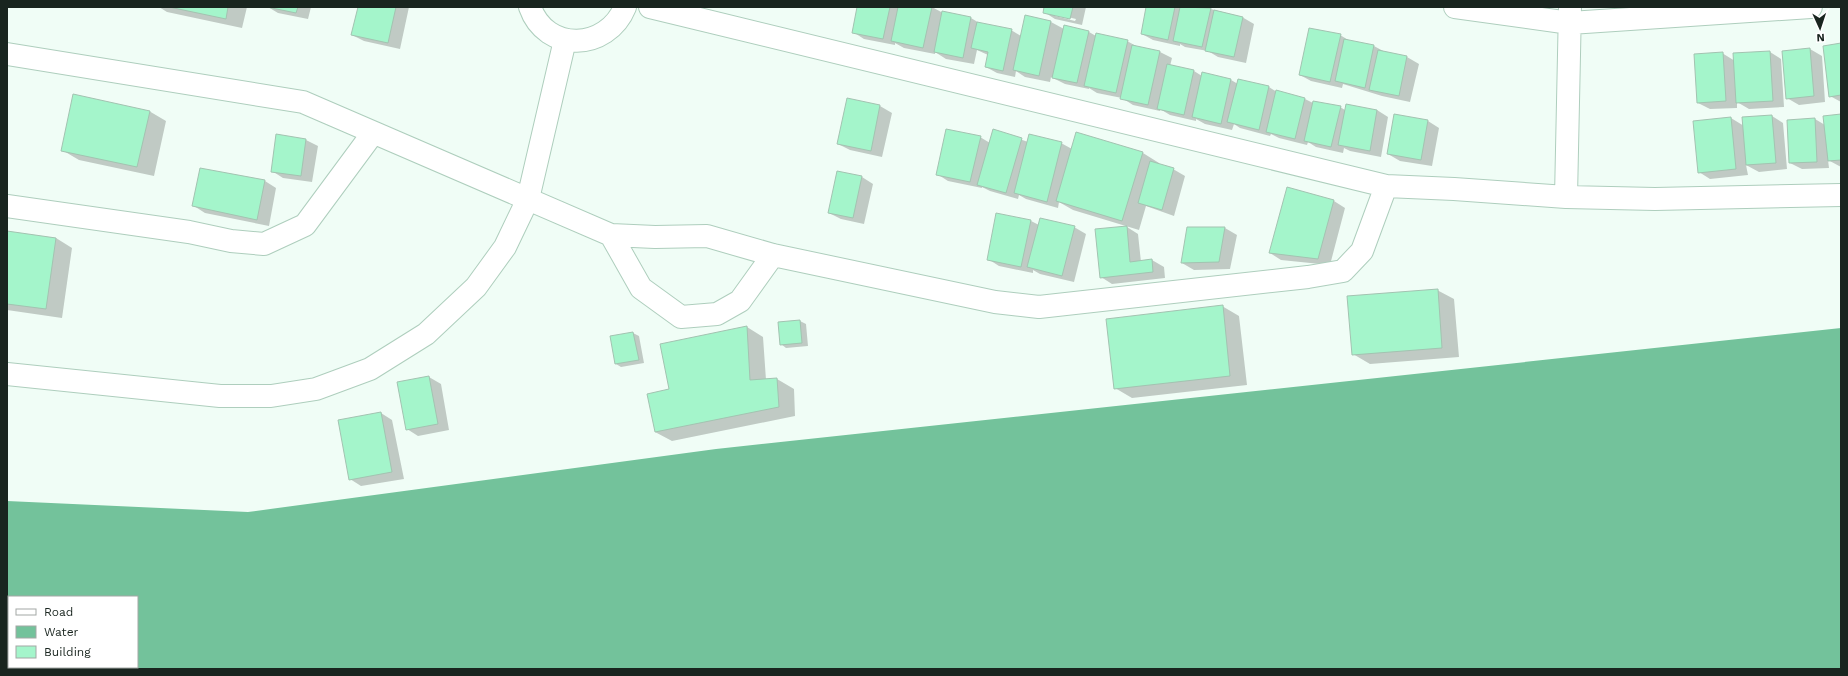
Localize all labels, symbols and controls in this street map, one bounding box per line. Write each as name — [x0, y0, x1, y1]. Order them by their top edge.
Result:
north arrow — [1800, 8, 1840, 48]
text: N — [1816, 31, 1825, 44]
legend — [8, 596, 138, 668]
text: Road — [44, 605, 73, 619]
text: Water — [44, 625, 79, 639]
text: Building — [44, 645, 91, 659]

